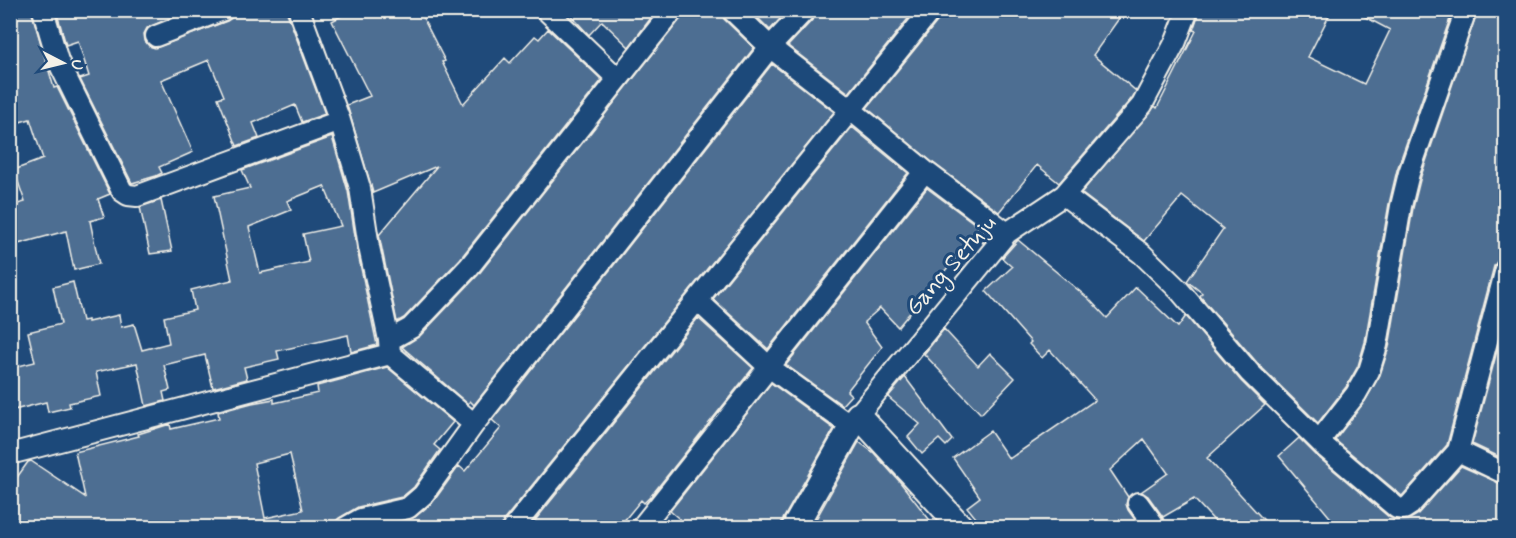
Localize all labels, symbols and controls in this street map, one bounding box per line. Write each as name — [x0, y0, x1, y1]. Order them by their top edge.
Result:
north arrow — [33, 33, 93, 93]
text: U — [65, 58, 87, 71]
street label: Gang Setuju — [899, 209, 1005, 324]

